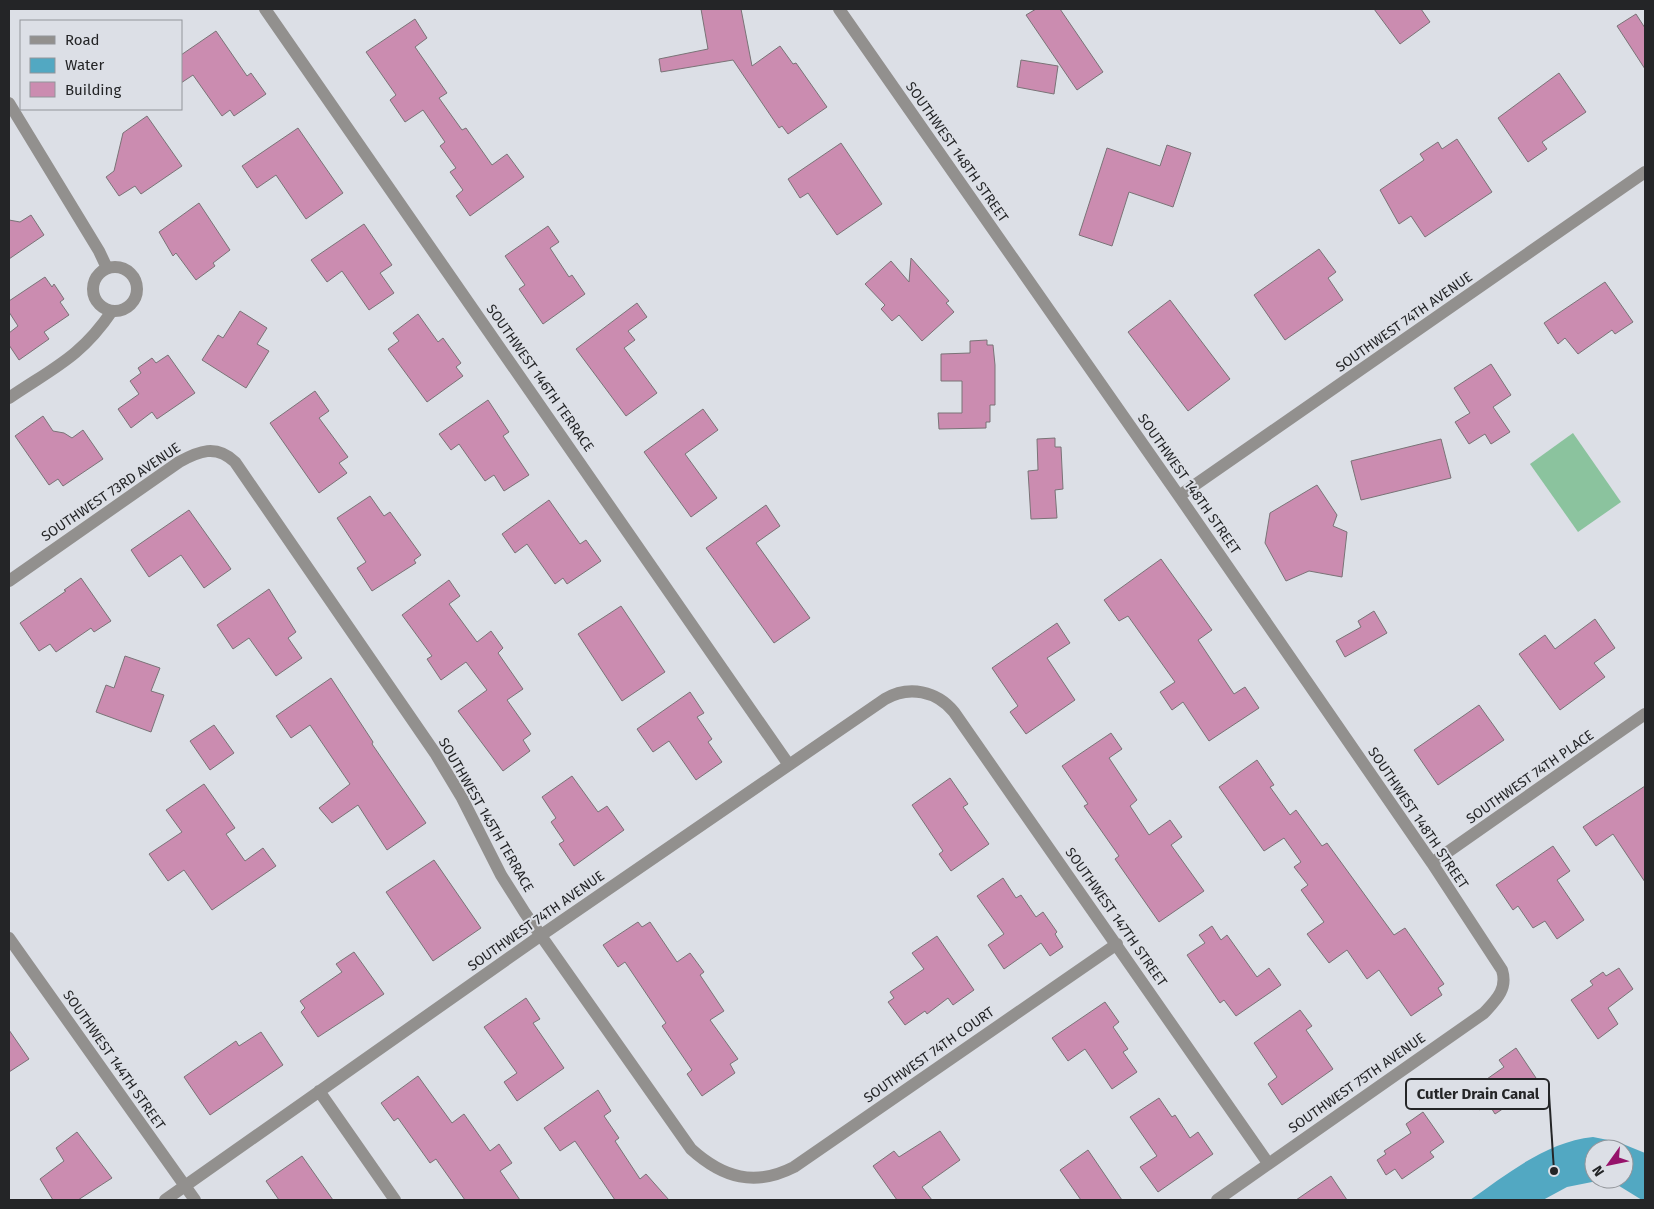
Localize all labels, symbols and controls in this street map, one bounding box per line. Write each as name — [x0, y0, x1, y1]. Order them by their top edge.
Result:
legend — [20, 20, 182, 110]
text: Road — [65, 31, 100, 49]
text: Water — [65, 56, 104, 74]
street label: SOUTHWEST 148TH STREET — [902, 79, 1012, 226]
text: Building — [65, 81, 121, 99]
street label: SOUTHWEST 74TH AVENUE — [1332, 268, 1476, 376]
street label: SOUTHWEST 146TH TERRACE — [483, 301, 597, 455]
street label: SOUTHWEST 148TH STREET — [1134, 411, 1244, 558]
street label: SOUTHWEST 73RD AVENUE — [38, 439, 184, 545]
street label: SOUTHWEST 74TH PLACE — [1463, 727, 1597, 827]
street label: SOUTHWEST 145TH TERRACE — [435, 735, 537, 895]
street label: SOUTHWEST 148TH STREET — [1364, 744, 1472, 893]
street label: SOUTHWEST 147TH STREET — [1062, 844, 1171, 990]
street label: SOUTHWEST 74TH AVENUE — [464, 867, 608, 975]
street label: SOUTHWEST 144TH STREET — [59, 987, 169, 1134]
street label: SOUTHWEST 74TH COURT — [860, 1003, 998, 1107]
street label: SOUTHWEST 75TH AVENUE — [1285, 1029, 1429, 1137]
callout: Cutler Drain Canal — [1406, 1079, 1549, 1109]
text: Cutler Drain Canal — [1417, 1085, 1540, 1103]
north arrow — [1584, 1139, 1634, 1189]
text: N — [1589, 1162, 1608, 1179]

